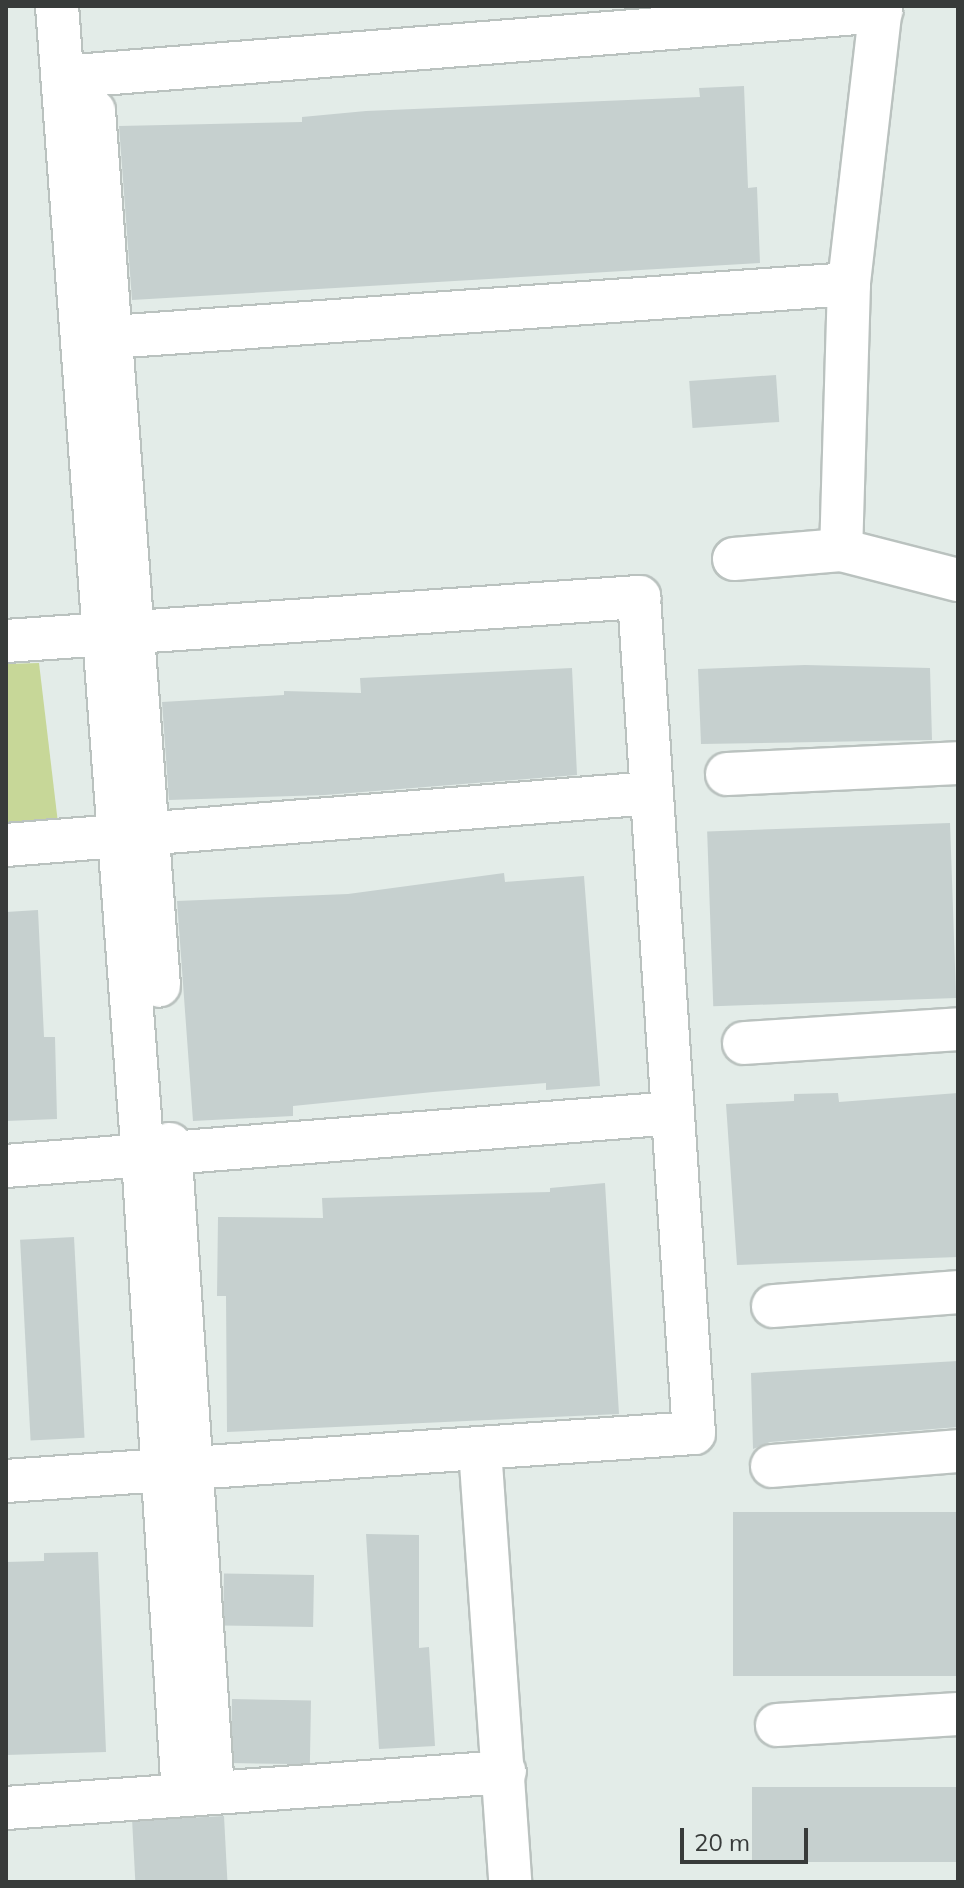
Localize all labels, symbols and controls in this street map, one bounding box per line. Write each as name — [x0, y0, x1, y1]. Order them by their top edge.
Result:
scale bar — [684, 1812, 812, 1862]
text: 20 m — [694, 1827, 750, 1857]

